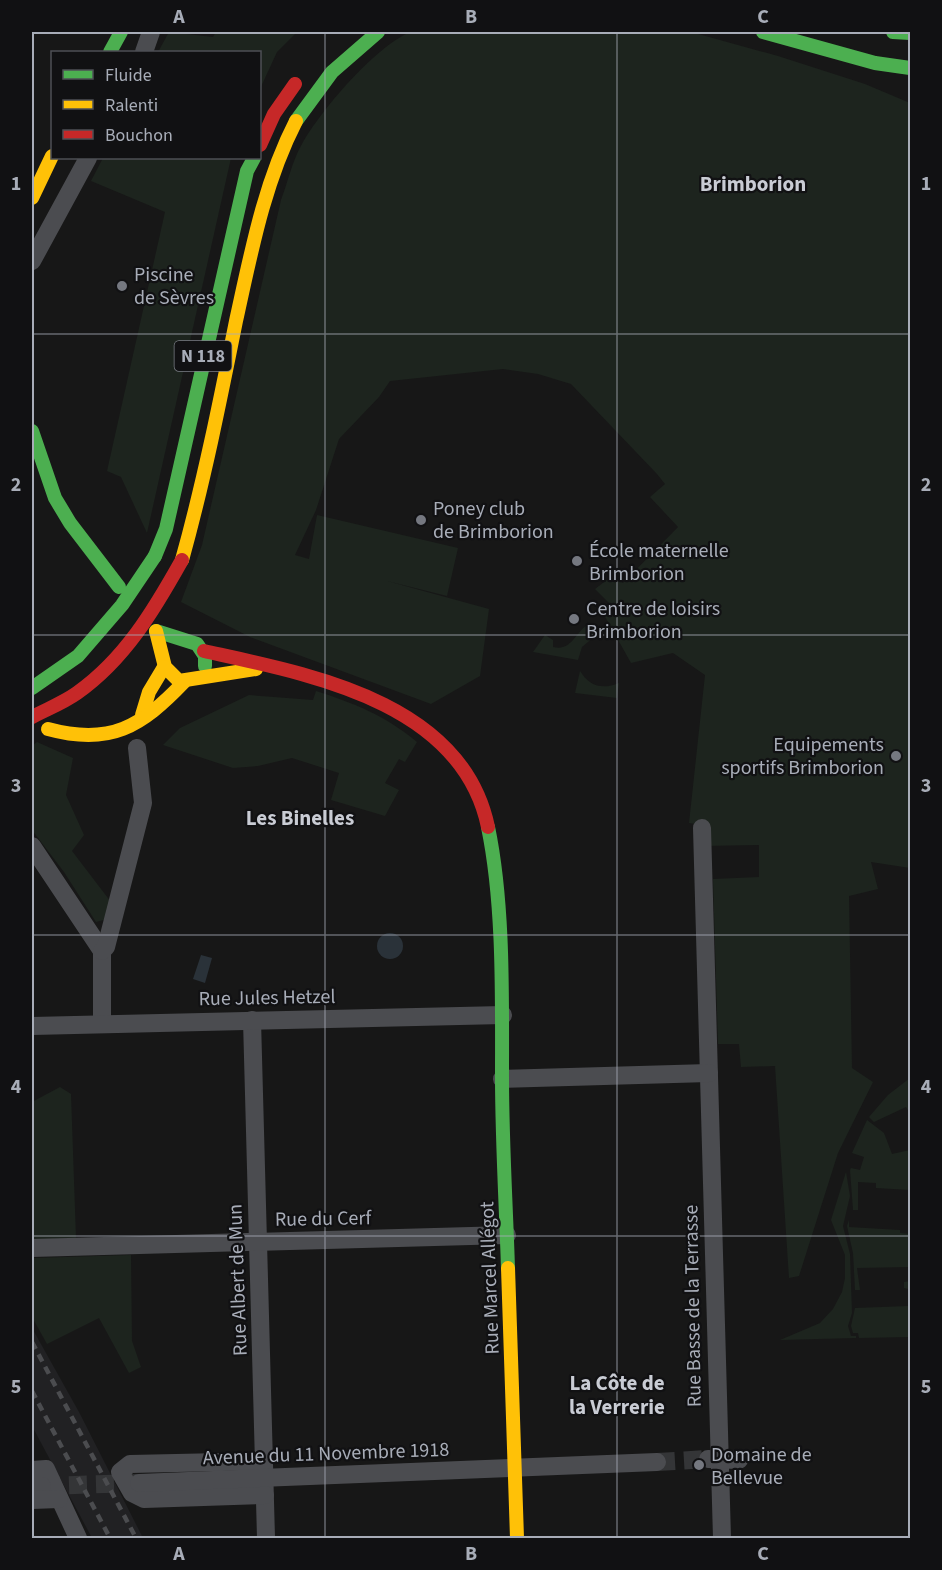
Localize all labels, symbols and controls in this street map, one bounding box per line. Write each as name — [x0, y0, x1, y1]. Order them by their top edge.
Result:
text: A — [172, 3, 185, 31]
text: B — [465, 3, 477, 31]
text: C — [757, 3, 769, 31]
legend — [51, 51, 261, 159]
text: Fluide — [105, 63, 152, 88]
text: Ralenti — [105, 93, 158, 118]
text: Bouchon — [105, 123, 173, 148]
district label: Brimborion — [700, 169, 806, 199]
text: 1 — [11, 170, 21, 198]
text: 1 — [921, 170, 931, 198]
place label: Piscine de Sèvres — [134, 261, 214, 312]
marker: Piscine de Sèvres — [115, 279, 129, 293]
road number: N 118 — [174, 341, 232, 371]
text: 2 — [11, 471, 21, 499]
text: 2 — [921, 471, 931, 499]
place label: Poney club de Brimborion — [433, 495, 554, 546]
marker: Poney club de Brimborion — [414, 513, 428, 527]
place label: École maternelle Brimborion — [589, 537, 729, 588]
marker: École maternelle Brimborion — [570, 554, 584, 568]
place label: Centre de loisirs Brimborion — [586, 595, 720, 646]
marker: Centre de loisirs Brimborion — [567, 612, 581, 626]
place label: Equipements sportifs Brimborion — [721, 731, 884, 782]
marker: Equipements sportifs Brimborion — [889, 749, 903, 763]
text: 3 — [11, 772, 21, 800]
text: 3 — [921, 772, 931, 800]
district label: Les Binelles — [246, 803, 354, 833]
street label: Rue Jules Hetzel — [198, 983, 336, 1013]
text: 4 — [11, 1073, 22, 1101]
text: 4 — [921, 1073, 932, 1101]
street label: Rue Marcel Allégot — [473, 1201, 507, 1355]
street label: Rue Albert de Mun — [221, 1203, 255, 1357]
street label: Rue du Cerf — [275, 1204, 373, 1234]
street label: Rue Basse de la Terrasse — [677, 1204, 709, 1407]
district label: La Côte de la Verrerie — [569, 1368, 665, 1422]
text: 5 — [11, 1373, 21, 1401]
text: 5 — [921, 1373, 931, 1401]
street label: Avenue du 11 Novembre 1918 — [202, 1436, 450, 1472]
place label: Domaine de Bellevue — [711, 1441, 812, 1492]
marker: Domaine de Bellevue — [692, 1458, 706, 1472]
text: A — [172, 1540, 185, 1568]
text: B — [465, 1540, 477, 1568]
text: C — [757, 1540, 769, 1568]

